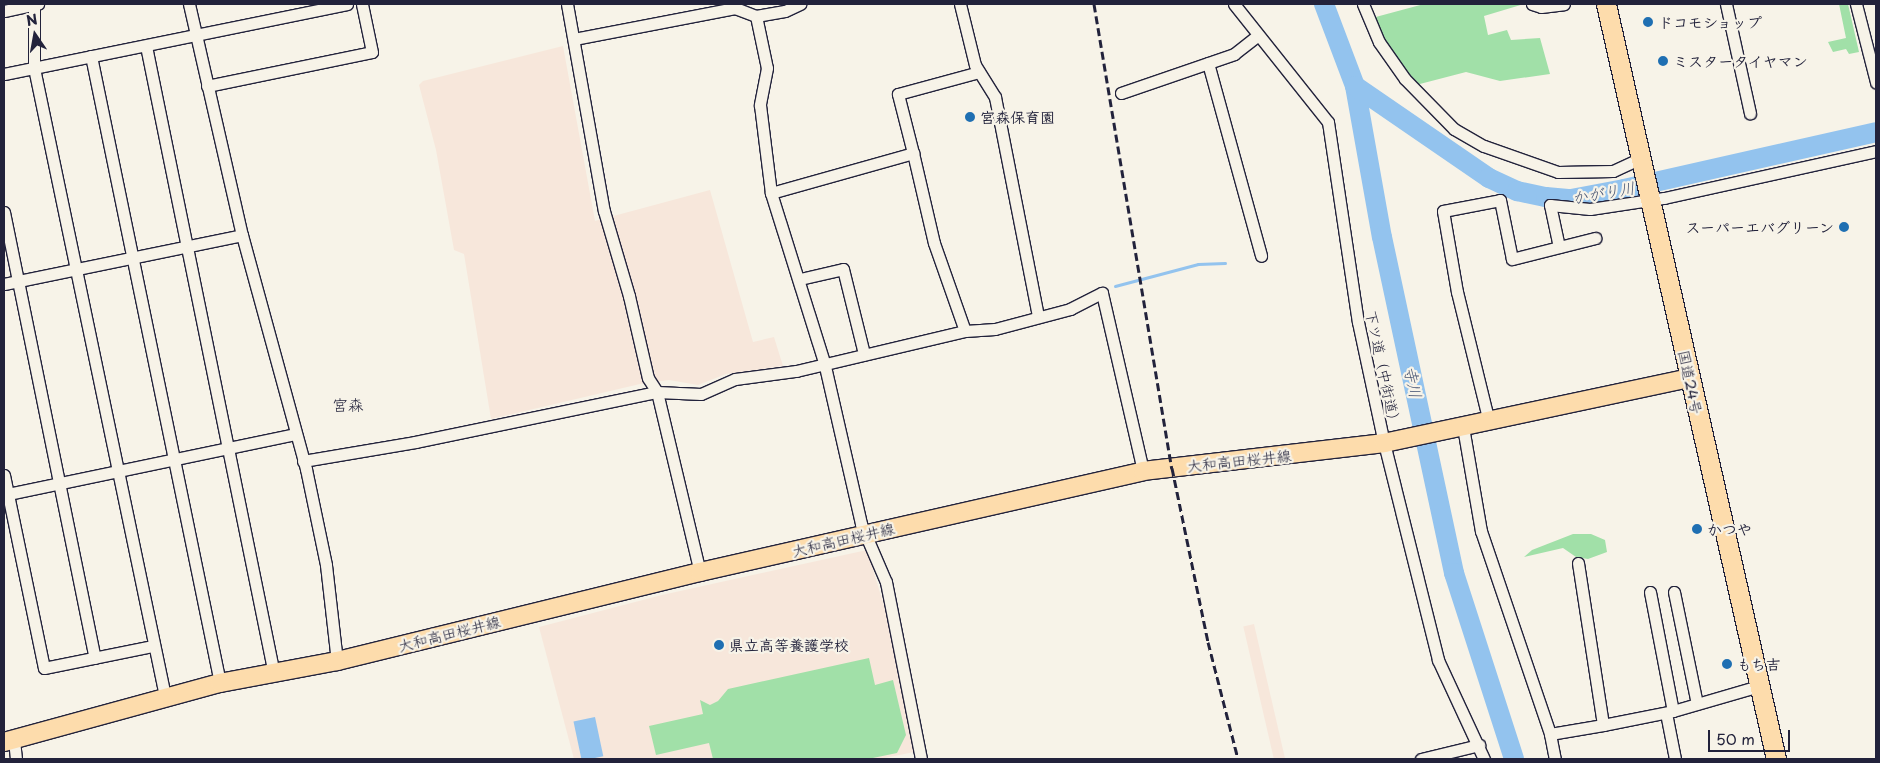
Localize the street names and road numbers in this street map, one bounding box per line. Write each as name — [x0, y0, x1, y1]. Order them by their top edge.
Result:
street label: 下ツ道（中街道） — [1363, 308, 1405, 430]
street label: 国道24号 — [1675, 348, 1707, 416]
street label: 大和高田桜井線 — [1186, 446, 1292, 474]
street label: 大和高田桜井線 — [790, 518, 896, 560]
street label: 大和高田桜井線 — [396, 612, 502, 654]

